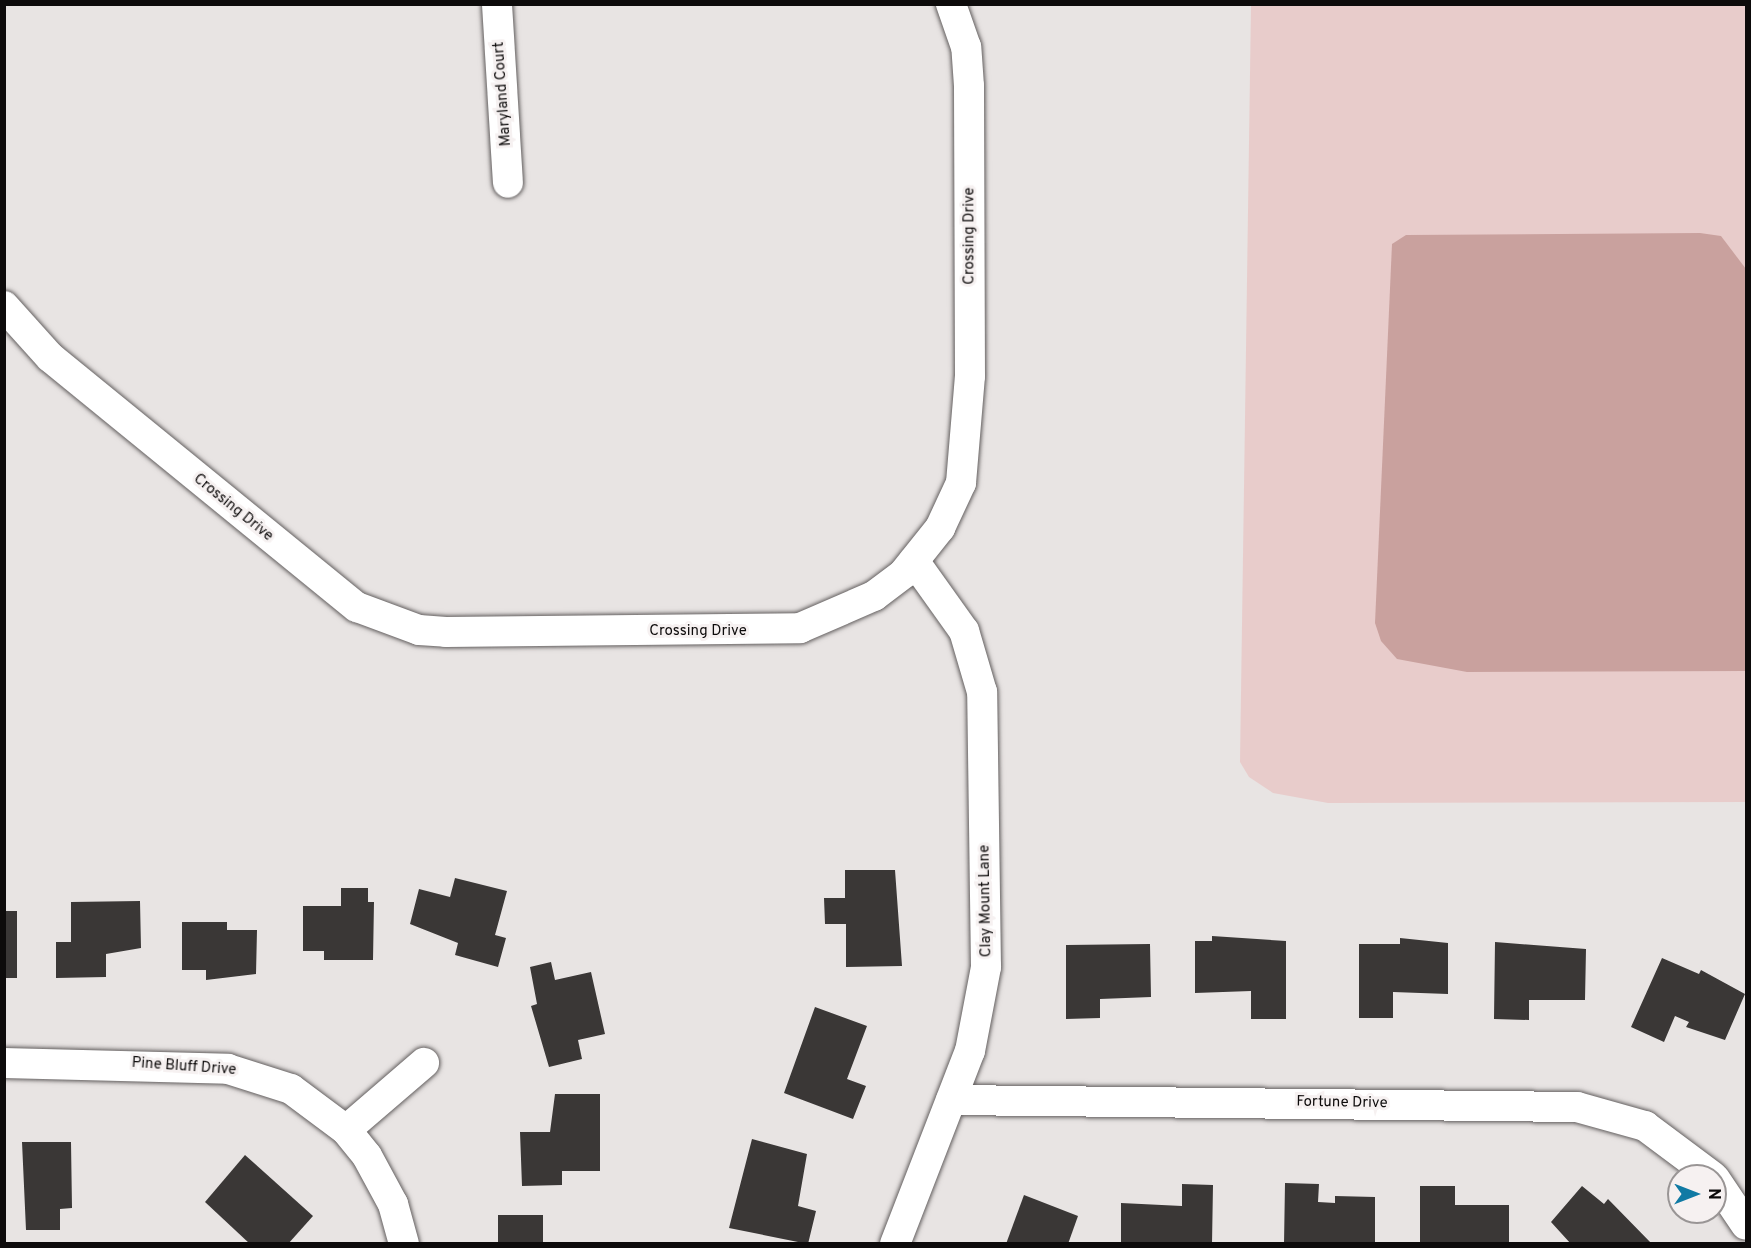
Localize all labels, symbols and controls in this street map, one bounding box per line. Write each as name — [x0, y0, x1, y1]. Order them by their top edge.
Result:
street label: Maryland Court — [490, 41, 516, 147]
street label: Crossing Drive — [961, 187, 979, 285]
street label: Crossing Drive — [189, 470, 277, 546]
street label: Crossing Drive — [649, 623, 747, 641]
street label: Clay Mount Lane — [976, 845, 996, 957]
street label: Pine Bluff Drive — [131, 1054, 237, 1080]
street label: Fortune Drive — [1296, 1093, 1388, 1113]
north arrow — [1667, 1164, 1727, 1224]
text: N — [1703, 1188, 1723, 1200]

